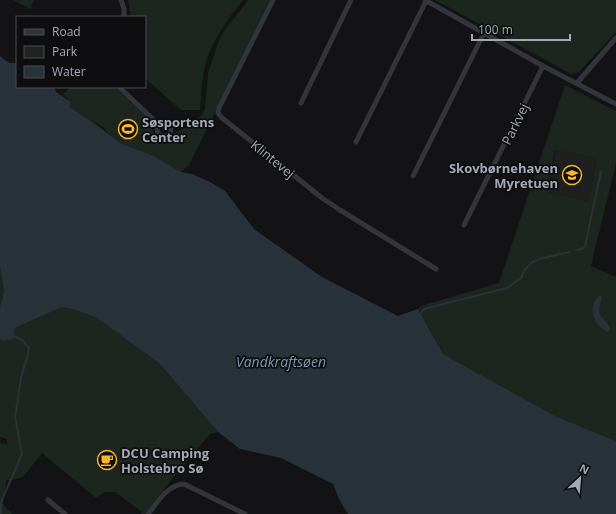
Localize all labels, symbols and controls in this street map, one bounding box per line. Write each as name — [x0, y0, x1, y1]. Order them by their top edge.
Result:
legend — [16, 16, 146, 88]
scale bar — [472, 16, 570, 42]
text: 100 m — [478, 21, 513, 38]
text: Road — [52, 23, 81, 40]
text: Park — [52, 43, 78, 60]
text: Water — [52, 63, 86, 80]
street label: Parkvej — [497, 100, 533, 148]
place label: Søsportens Center — [142, 113, 214, 146]
sports icon: Søsportens Center — [117, 118, 139, 140]
street label: Klintevej — [247, 136, 299, 182]
place label: Skovbørnehaven Myretuen — [449, 159, 558, 192]
school or university icon: Skovbørnehaven Myretuen — [561, 164, 583, 186]
water label: Vandkraftsøen — [236, 352, 326, 371]
place label: DCU Camping Holstebro Sø — [121, 444, 210, 477]
cafe icon: DCU Camping Holstebro Sø — [96, 449, 118, 471]
north arrow — [560, 458, 600, 498]
text: N — [577, 460, 592, 477]

